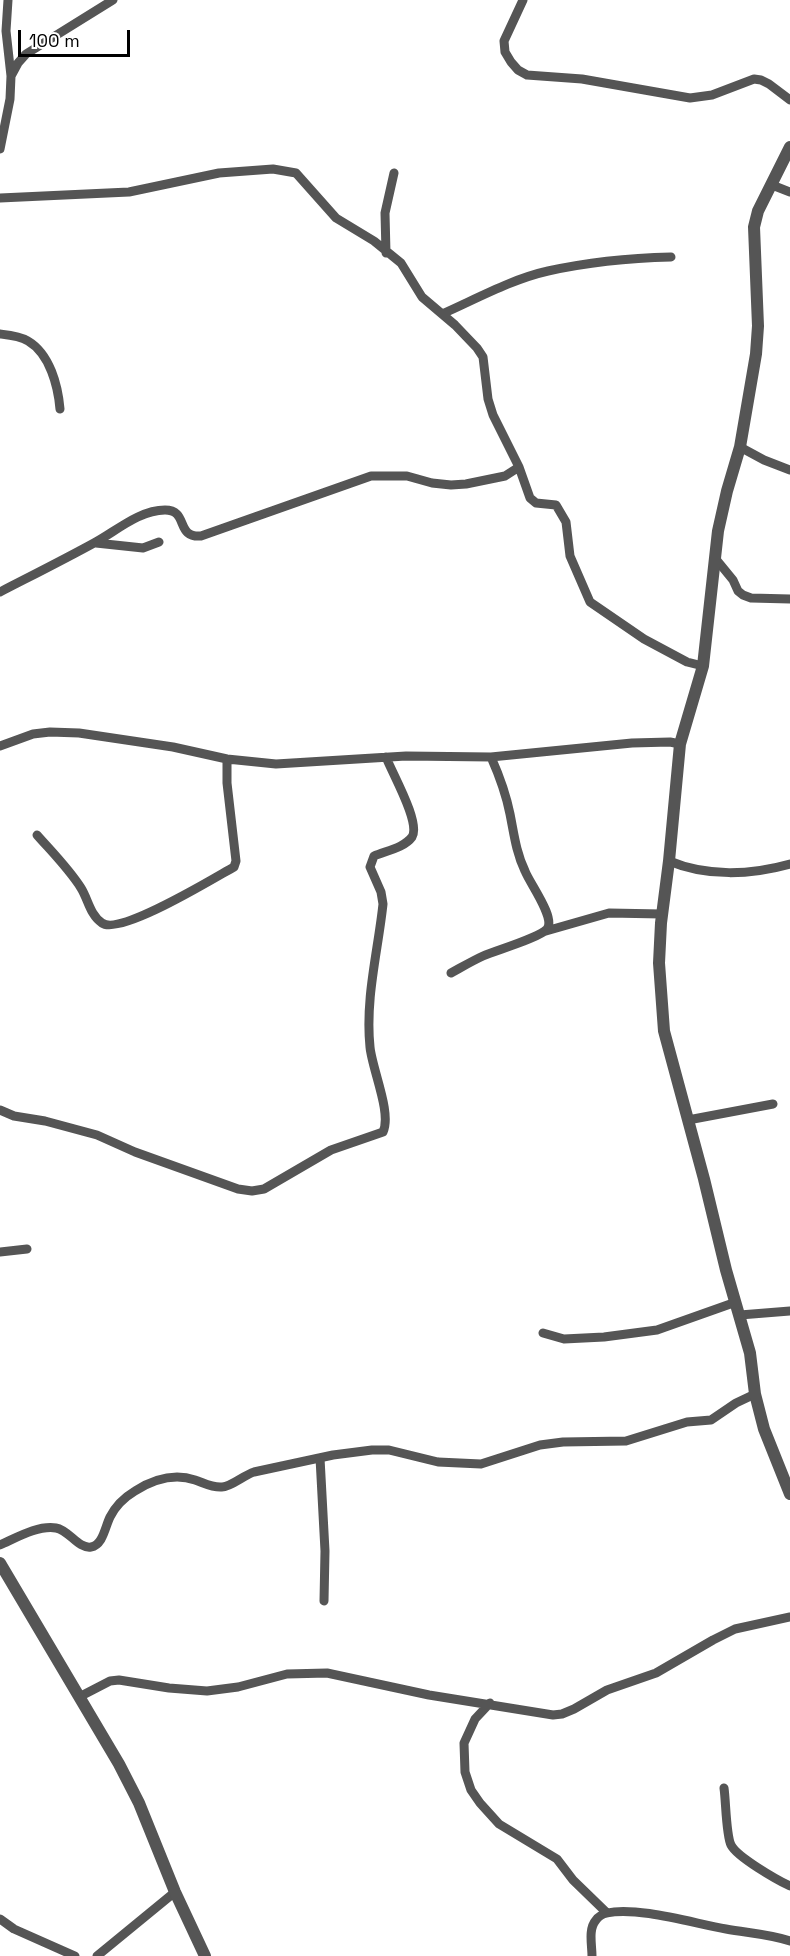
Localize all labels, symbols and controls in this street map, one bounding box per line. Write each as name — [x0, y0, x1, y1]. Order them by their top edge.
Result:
scale bar — [21, 18, 134, 56]
text: 100 m — [29, 29, 80, 52]

